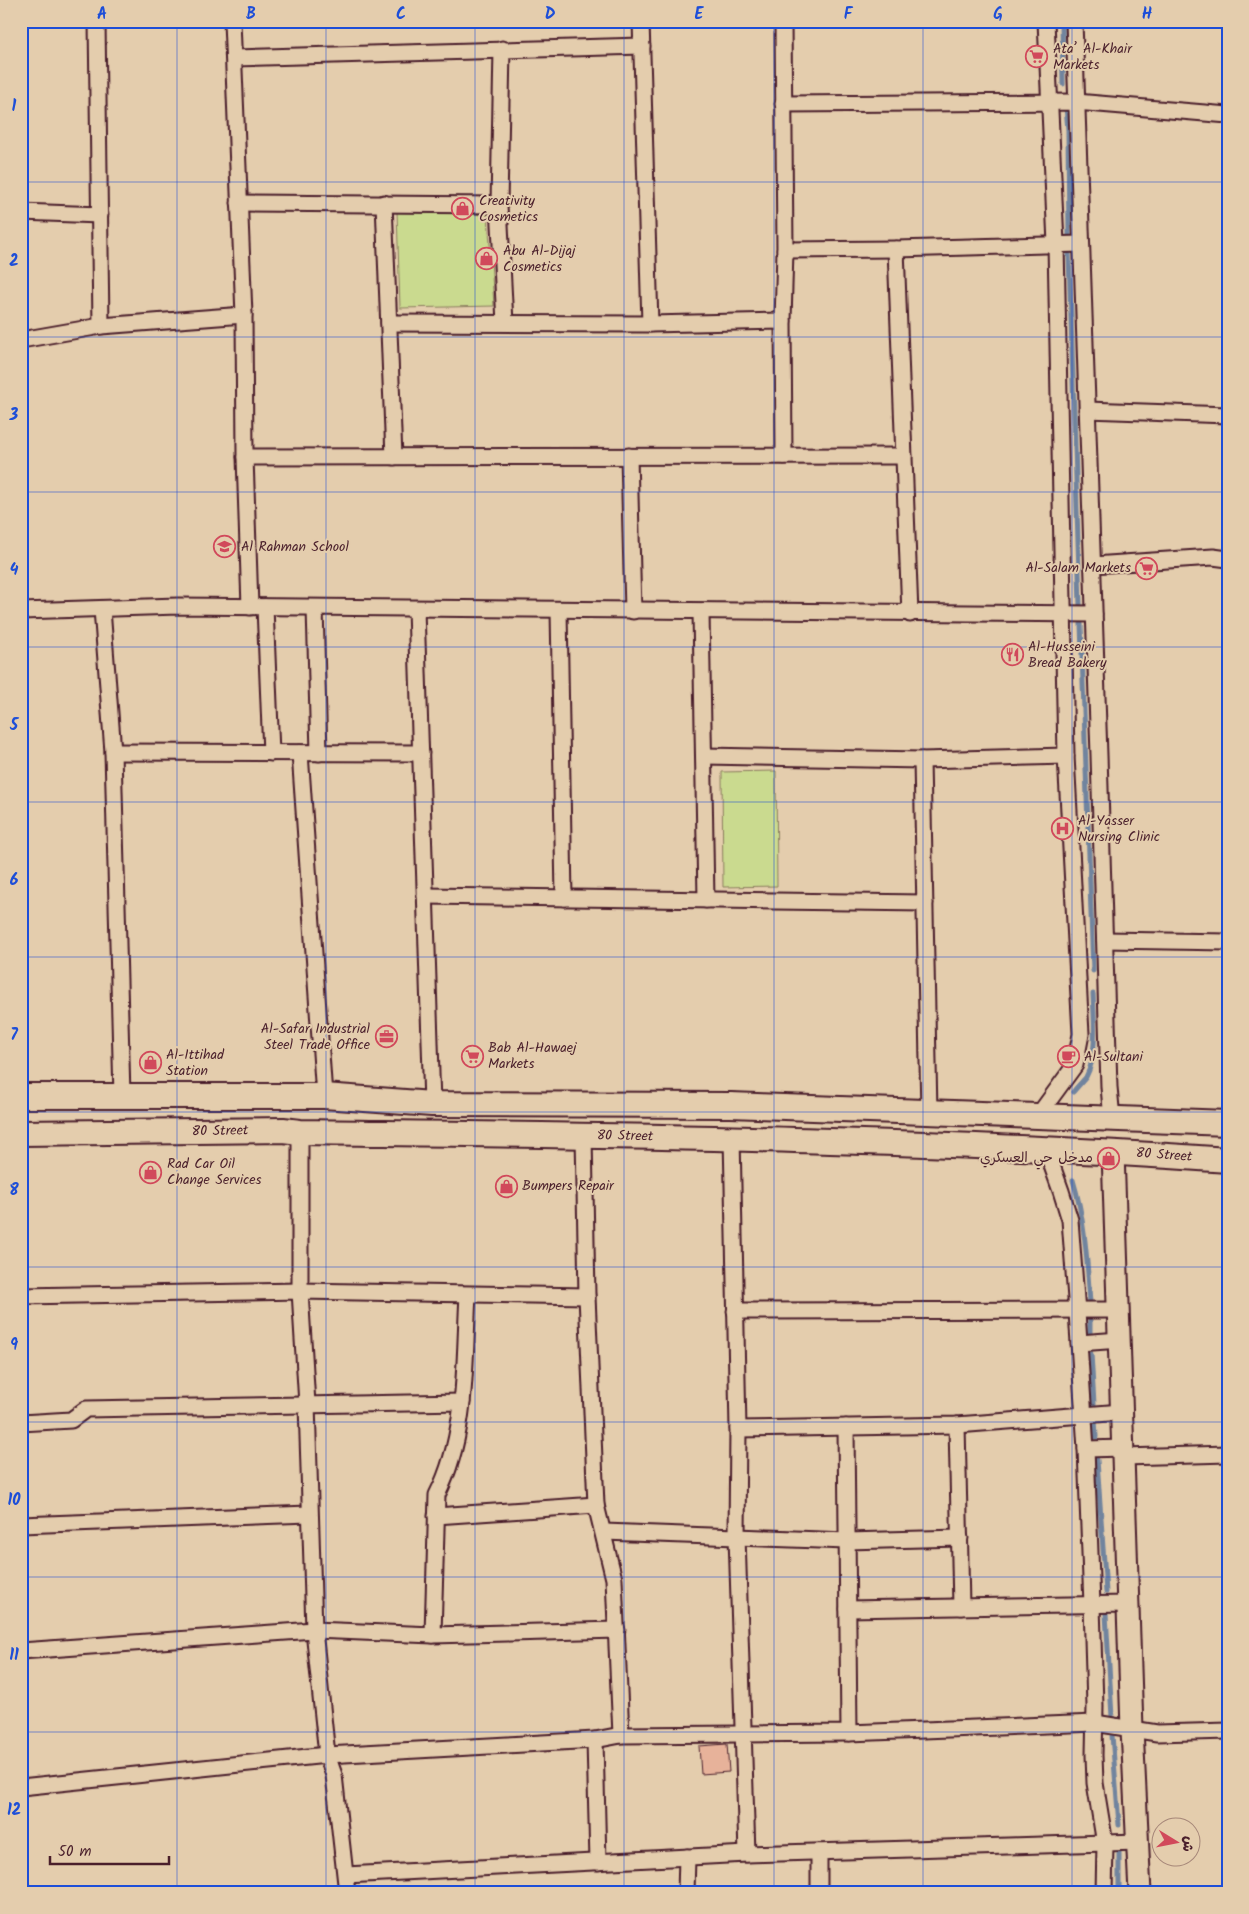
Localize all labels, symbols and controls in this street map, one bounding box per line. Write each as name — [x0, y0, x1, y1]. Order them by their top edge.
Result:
text: A — [97, 2, 107, 27]
text: B — [246, 2, 256, 27]
text: C — [396, 2, 406, 27]
text: D — [545, 2, 556, 27]
text: E — [695, 2, 705, 27]
text: F — [844, 2, 854, 27]
text: G — [993, 2, 1003, 27]
text: H — [1142, 2, 1152, 27]
place label: Ata’ Al-Khair Markets — [1053, 38, 1133, 76]
supermarket icon: Ata’ Al-Khair Markets — [1025, 45, 1049, 69]
text: 1 — [12, 94, 17, 119]
place label: Creativity Cosmetics — [479, 190, 538, 228]
shop icon: Creativity Cosmetics — [451, 197, 475, 221]
place label: Abu Al-Dijaj Cosmetics — [503, 240, 576, 278]
shop icon: Abu Al-Dijaj Cosmetics — [475, 247, 499, 271]
text: 2 — [9, 249, 19, 274]
text: 3 — [9, 403, 19, 428]
school or university icon: Al Rahman School — [213, 535, 237, 559]
place label: Al Rahman School — [241, 536, 349, 558]
supermarket icon: Al-Salam Markets — [1135, 556, 1159, 580]
place label: Al-Salam Markets — [1025, 557, 1131, 579]
text: 4 — [10, 558, 19, 583]
place label: Al-Husseini Bread Bakery — [1028, 636, 1107, 674]
restaurant icon: Al-Husseini Bread Bakery — [1000, 643, 1024, 667]
text: 5 — [9, 713, 20, 738]
place label: Al-Yasser Nursing Clinic — [1078, 810, 1160, 848]
hospital icon: Al-Yasser Nursing Clinic — [1050, 817, 1074, 841]
text: 6 — [10, 868, 19, 893]
place label: Al-Safar Industrial Steel Trade Office — [261, 1018, 371, 1056]
text: 7 — [10, 1023, 18, 1048]
office icon: Al-Safar Industrial Steel Trade Office — [374, 1025, 398, 1049]
place label: Bab Al-Hawaej Markets — [488, 1037, 577, 1075]
place label: Al-Ittihad Station — [166, 1044, 225, 1082]
supermarket icon: Bab Al-Hawaej Markets — [460, 1044, 484, 1068]
cafe icon: Al-Sultani — [1056, 1045, 1080, 1069]
place label: Al-Sultani — [1084, 1046, 1143, 1068]
shop icon: Al-Ittihad Station — [138, 1051, 162, 1075]
street label: 80 Street — [192, 1119, 249, 1142]
street label: 80 Street — [597, 1125, 654, 1148]
street label: 80 Street — [1135, 1142, 1194, 1168]
shop icon: مدخل حي العسكري — [1097, 1146, 1121, 1170]
place label: مدخل حي العسكري — [980, 1147, 1093, 1170]
place label: Rad Car Oil Change Services — [167, 1153, 262, 1191]
shop icon: Rad Car Oil Change Services — [139, 1160, 163, 1184]
shop icon: Bumpers Repair — [494, 1174, 518, 1198]
place label: Bumpers Repair — [522, 1175, 615, 1197]
text: 8 — [9, 1178, 19, 1203]
text: 9 — [10, 1333, 18, 1358]
text: 10 — [7, 1488, 21, 1513]
text: 11 — [9, 1643, 19, 1668]
text: 12 — [7, 1798, 21, 1823]
north arrow — [1152, 1816, 1202, 1866]
scale bar — [50, 1834, 169, 1866]
text: ش — [1176, 1835, 1200, 1854]
text: 50 m — [58, 1840, 92, 1864]

